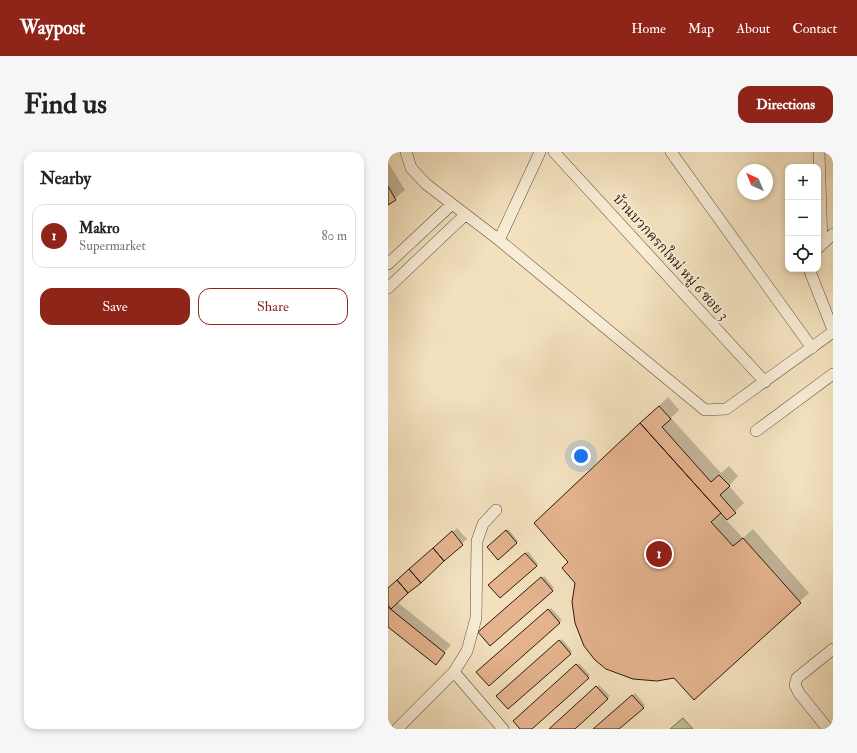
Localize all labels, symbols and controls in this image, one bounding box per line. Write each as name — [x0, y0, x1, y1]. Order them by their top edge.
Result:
text: Waypost — [20, 16, 85, 40]
text: Home — [631, 20, 666, 37]
text: Map — [688, 20, 714, 37]
text: About — [736, 20, 770, 37]
text: Contact — [792, 20, 837, 37]
button: Directions — [738, 86, 833, 123]
text: Find us — [24, 87, 107, 122]
north arrow — [737, 164, 773, 200]
map controls — [785, 164, 821, 272]
button: + — [785, 164, 821, 200]
text: Nearby — [40, 168, 91, 189]
street label: บ้านบวกครกใหม่ หมู่ 6 ซอย 3 — [610, 189, 734, 324]
button: − — [785, 200, 821, 236]
text: Makro — [79, 219, 120, 238]
text: 1 — [52, 228, 56, 244]
text: 80 m — [321, 228, 347, 244]
button: locate — [785, 236, 821, 272]
text: Supermarket — [79, 238, 146, 254]
button: Save — [40, 288, 190, 325]
button: Share — [198, 288, 348, 325]
your location — [571, 446, 591, 466]
pin: 1 — [646, 539, 672, 569]

